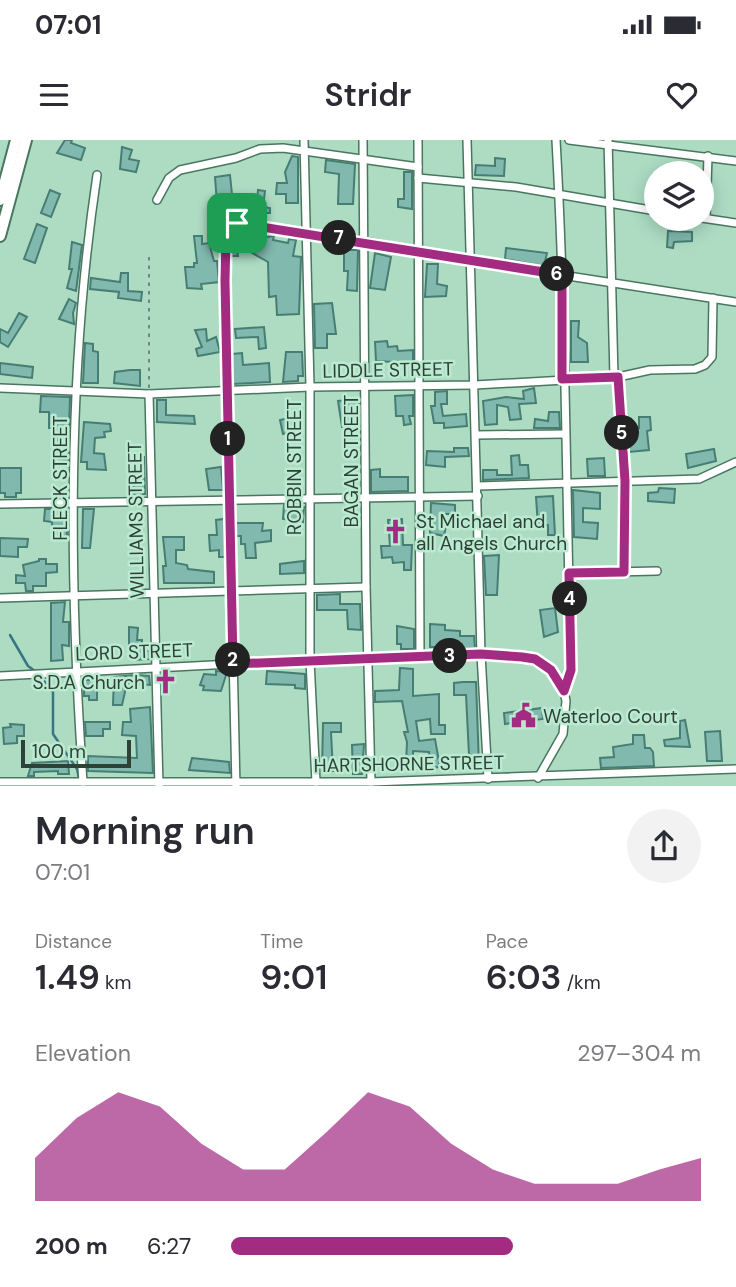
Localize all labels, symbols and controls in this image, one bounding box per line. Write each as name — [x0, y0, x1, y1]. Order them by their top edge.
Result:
text: 07:01 — [35, 8, 102, 42]
text: Stridr — [324, 74, 412, 116]
icon: menu — [35, 76, 73, 114]
icon: heart — [663, 76, 701, 114]
map controls — [644, 161, 714, 231]
button: layers — [644, 161, 714, 231]
pin — [207, 193, 267, 253]
icon: arrive — [218, 204, 256, 242]
pin: 7 — [322, 220, 356, 256]
text: 7 — [333, 225, 344, 250]
pin: 6 — [540, 256, 574, 292]
text: 6 — [550, 261, 563, 286]
street label: LIDDLE STREET — [322, 356, 454, 384]
street label: BAGAN STREET — [339, 394, 364, 528]
street label: ROBBIN STREET — [282, 399, 307, 535]
street label: FLECK STREET — [48, 415, 73, 541]
pin: 5 — [604, 416, 640, 450]
text: 5 — [616, 420, 627, 445]
pin: 1 — [210, 422, 246, 456]
text: 1 — [224, 426, 231, 451]
street label: WILLIAMS STREET — [122, 441, 150, 599]
place label: St Michael and all Angels Church — [416, 509, 567, 556]
church icon: St Michael and all Angels Church — [382, 518, 410, 546]
pin: 4 — [552, 582, 588, 616]
text: 4 — [563, 586, 576, 611]
street label: LORD STREET — [75, 637, 194, 667]
pin: 3 — [433, 638, 468, 674]
pin: 2 — [216, 643, 250, 678]
text: 3 — [444, 643, 455, 668]
text: 2 — [227, 647, 238, 672]
church icon: S.D.A Church — [151, 668, 179, 696]
place label: S.D.A Church — [32, 670, 145, 695]
public building icon: Waterloo Court — [509, 702, 537, 730]
place label: Waterloo Court — [543, 704, 678, 729]
scale bar — [21, 738, 131, 769]
text: 100 m — [32, 739, 86, 764]
street label: HARTSHORNE STREET — [313, 750, 505, 778]
text: Morning run — [35, 806, 255, 856]
button: share — [627, 809, 701, 883]
text: 07:01 — [35, 857, 90, 887]
text: Distance — [35, 929, 112, 954]
text: Time — [260, 929, 303, 954]
text: Pace — [486, 929, 528, 954]
text: 1.49 — [35, 954, 100, 1000]
text: 9:01 — [260, 954, 327, 1000]
text: 6:03 — [486, 954, 562, 1000]
text: km — [100, 970, 132, 995]
text: /km — [562, 970, 601, 995]
text: Elevation — [35, 1038, 131, 1068]
text: 297–304 m — [577, 1038, 701, 1068]
text: 200 m — [35, 1231, 108, 1261]
text: 6:27 — [147, 1231, 191, 1261]

